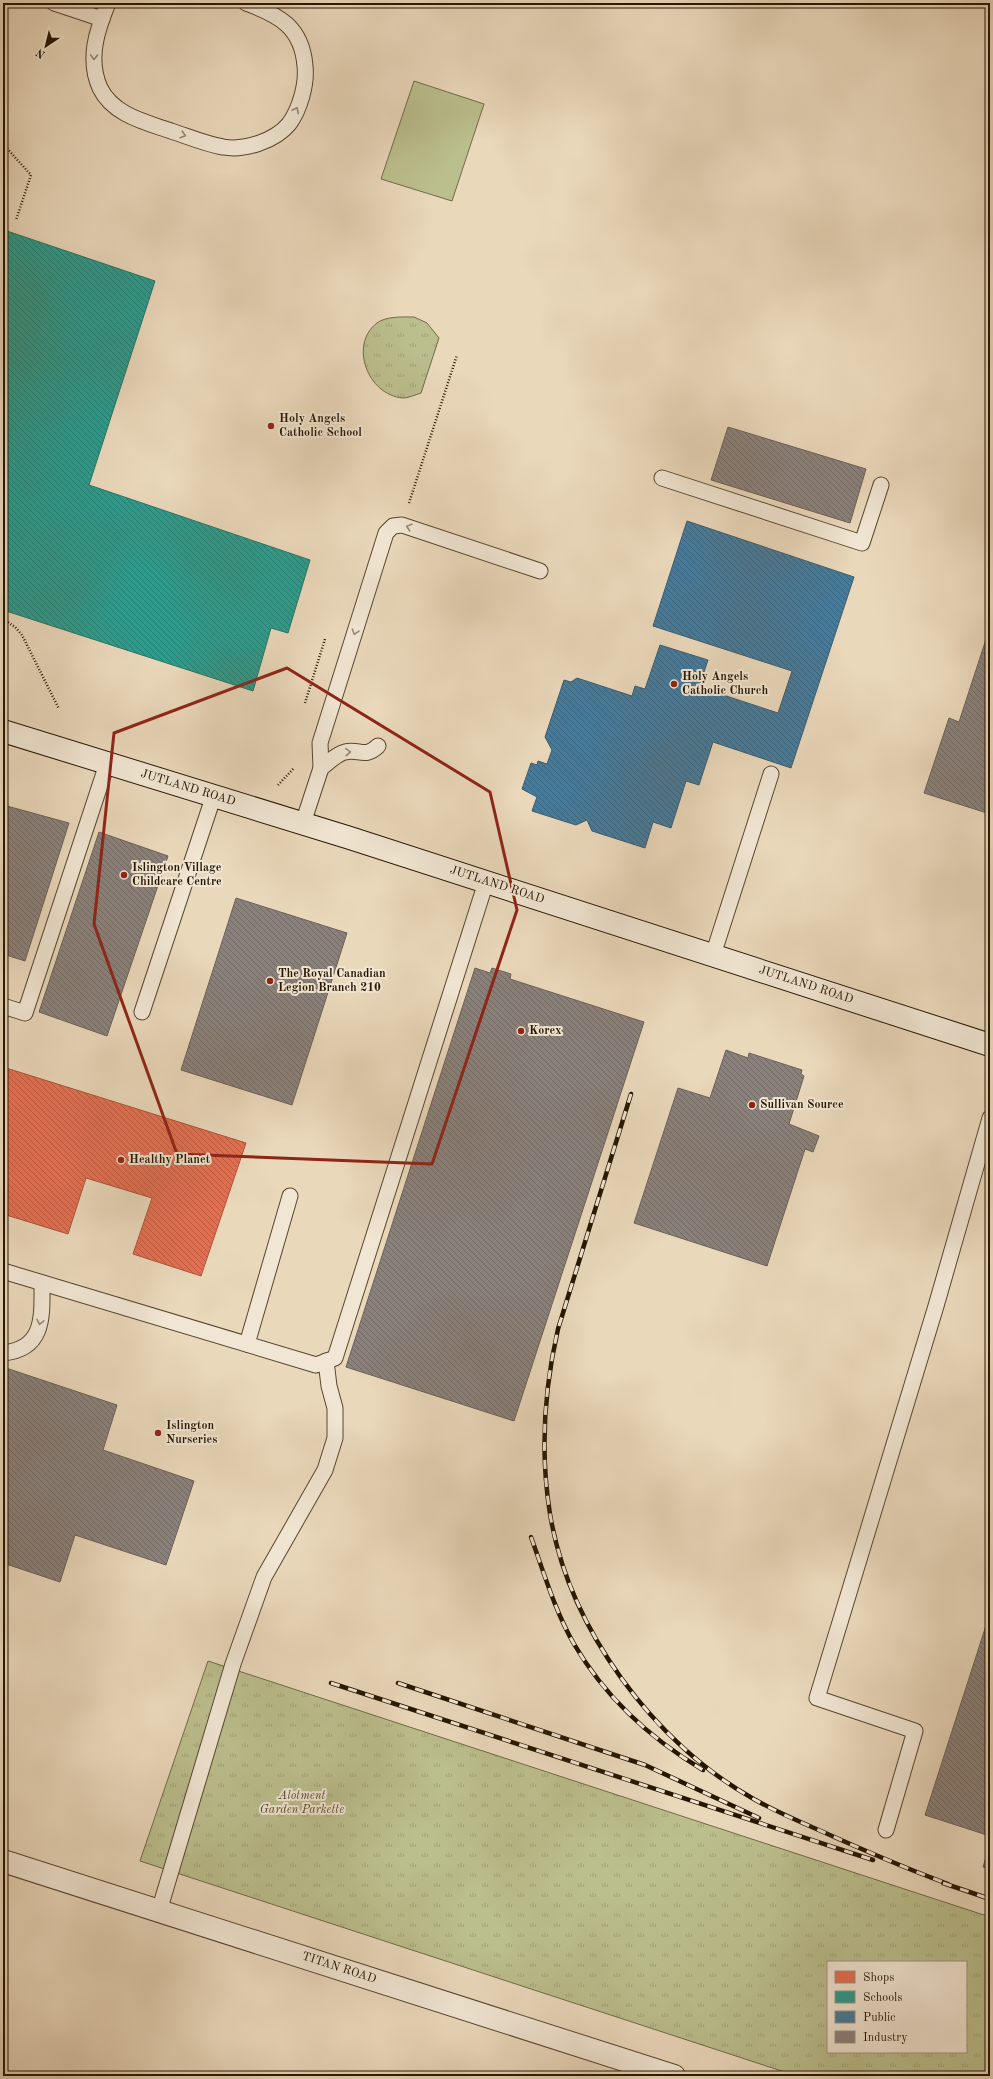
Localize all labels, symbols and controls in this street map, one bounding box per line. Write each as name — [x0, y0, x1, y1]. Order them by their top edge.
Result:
north arrow — [26, 26, 66, 66]
text: N — [34, 46, 48, 60]
one-way arrow — [90, 54, 98, 60]
one-way arrow — [291, 106, 299, 114]
one-way arrow — [180, 130, 187, 138]
place label: Holy Angels Catholic School — [279, 413, 362, 439]
marker: Holy Angels Catholic School — [266, 421, 276, 431]
one-way arrow — [405, 523, 412, 532]
one-way arrow — [351, 628, 359, 635]
place label: Holy Angels Catholic Church — [682, 671, 768, 697]
marker: Holy Angels Catholic Church — [669, 679, 679, 689]
one-way arrow — [345, 748, 351, 757]
street label: JUTLAND ROAD — [139, 768, 237, 808]
place label: Islington Village Childcare Centre — [132, 862, 222, 888]
street label: JUTLAND ROAD — [448, 864, 546, 906]
marker: Islington Village Childcare Centre — [119, 870, 129, 880]
street label: JUTLAND ROAD — [757, 964, 855, 1006]
place label: The Royal Canadian Legion Branch 210 — [278, 968, 386, 994]
marker: The Royal Canadian Legion Branch 210 — [265, 976, 275, 986]
place label: Korex — [529, 1025, 561, 1037]
marker: Korex — [516, 1026, 526, 1036]
place label: Sullivan Source — [760, 1099, 844, 1111]
marker: Sullivan Source — [747, 1100, 757, 1110]
place label: Healthy Planet — [129, 1154, 211, 1166]
marker: Healthy Planet — [116, 1155, 126, 1165]
one-way arrow — [37, 1319, 45, 1325]
place label: Islington Nurseries — [166, 1420, 217, 1446]
marker: Islington Nurseries — [153, 1428, 163, 1438]
park label: Alotment Garden Parkette — [260, 1790, 344, 1816]
street label: TITAN ROAD — [300, 1950, 378, 1986]
legend — [827, 1961, 967, 2053]
text: Shops — [863, 1972, 894, 1984]
text: Schools — [863, 1992, 903, 2004]
text: Public — [863, 2012, 895, 2024]
text: Industry — [863, 2032, 908, 2044]

